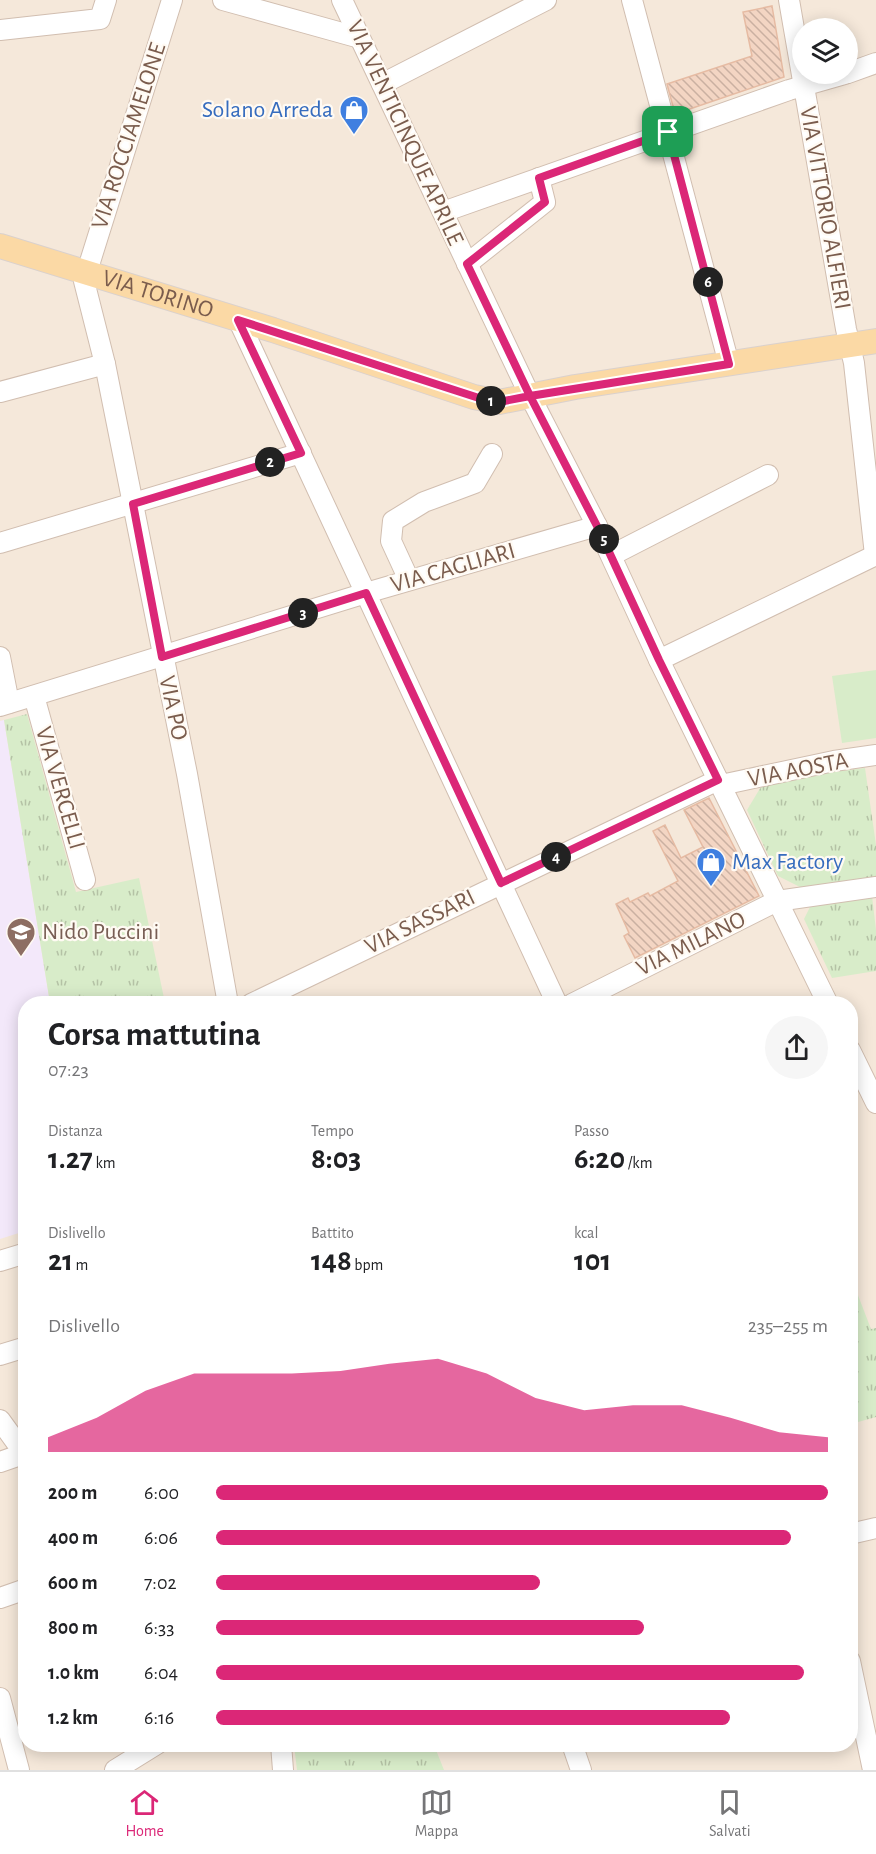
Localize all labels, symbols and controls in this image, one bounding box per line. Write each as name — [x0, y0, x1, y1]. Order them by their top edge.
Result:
street label: VIA VENTICINQUE APRILE — [342, 17, 468, 250]
map controls — [792, 18, 858, 84]
button: layers — [792, 18, 858, 84]
street label: VIA ROCCIAMELONE — [88, 40, 171, 232]
shop icon: Solano Arreda — [338, 94, 370, 136]
place label: Solano Arreda — [202, 98, 333, 122]
street label: VIA VITTORIO ALFIERI — [795, 105, 855, 311]
pin — [642, 106, 693, 157]
icon: arrive — [651, 115, 684, 148]
street label: VIA TORINO — [99, 266, 216, 323]
pin: 6 — [693, 267, 723, 297]
text: 6 — [704, 274, 712, 290]
pin: 1 — [476, 386, 506, 416]
text: 1 — [488, 393, 494, 409]
pin: 2 — [255, 447, 285, 477]
text: 2 — [266, 454, 274, 470]
pin: 5 — [589, 524, 619, 554]
text: 5 — [601, 531, 607, 547]
street label: VIA CAGLIARI — [388, 539, 518, 597]
pin: 3 — [288, 598, 318, 628]
text: 3 — [300, 605, 306, 621]
street label: VIA PO — [154, 673, 192, 743]
street label: VIA VERCELLI — [31, 724, 89, 852]
street label: VIA AOSTA — [746, 748, 850, 791]
pin: 4 — [541, 842, 571, 872]
shop icon: Max Factory — [695, 846, 727, 888]
text: 4 — [552, 849, 560, 865]
place label: Max Factory — [732, 850, 843, 874]
street label: VIA SASSARI — [361, 885, 479, 959]
street label: VIA MILANO — [633, 907, 749, 981]
school or university icon: Nido Puccini — [5, 916, 37, 958]
place label: Nido Puccini — [42, 920, 159, 944]
button: share — [765, 1016, 828, 1079]
text: Corsa mattutina — [48, 1019, 261, 1052]
text: 07:23 — [48, 1060, 89, 1080]
text: Distanza — [48, 1123, 103, 1139]
text: Tempo — [311, 1123, 354, 1139]
text: Passo — [574, 1123, 609, 1139]
text: 1.27 — [48, 1144, 93, 1174]
text: 8:03 — [311, 1144, 361, 1174]
text: 6:20 — [574, 1144, 625, 1174]
text: km — [93, 1155, 116, 1171]
text: /km — [625, 1155, 652, 1171]
text: Dislivello — [48, 1225, 106, 1241]
text: Battito — [311, 1225, 354, 1241]
text: kcal — [574, 1225, 598, 1241]
text: 21 — [48, 1246, 73, 1276]
text: 148 — [311, 1246, 352, 1276]
text: 101 — [574, 1246, 611, 1276]
text: m — [73, 1257, 88, 1273]
text: bpm — [352, 1257, 383, 1273]
text: Dislivello — [48, 1316, 120, 1336]
text: 235–255 m — [748, 1316, 828, 1336]
text: 200 m — [48, 1483, 97, 1503]
text: 6:00 — [144, 1483, 179, 1503]
text: 400 m — [48, 1528, 98, 1548]
text: 6:06 — [144, 1528, 178, 1548]
text: 600 m — [48, 1573, 98, 1593]
text: 7:02 — [144, 1573, 177, 1593]
text: 800 m — [48, 1618, 98, 1638]
text: 6:33 — [144, 1618, 174, 1638]
text: 1.0 km — [48, 1663, 99, 1683]
text: 6:04 — [144, 1663, 178, 1683]
text: 1.2 km — [48, 1708, 98, 1728]
text: 6:16 — [144, 1708, 174, 1728]
tab: Home — [125, 1786, 164, 1841]
tab: Mappa — [415, 1786, 458, 1841]
tab: Salvati — [709, 1786, 751, 1841]

